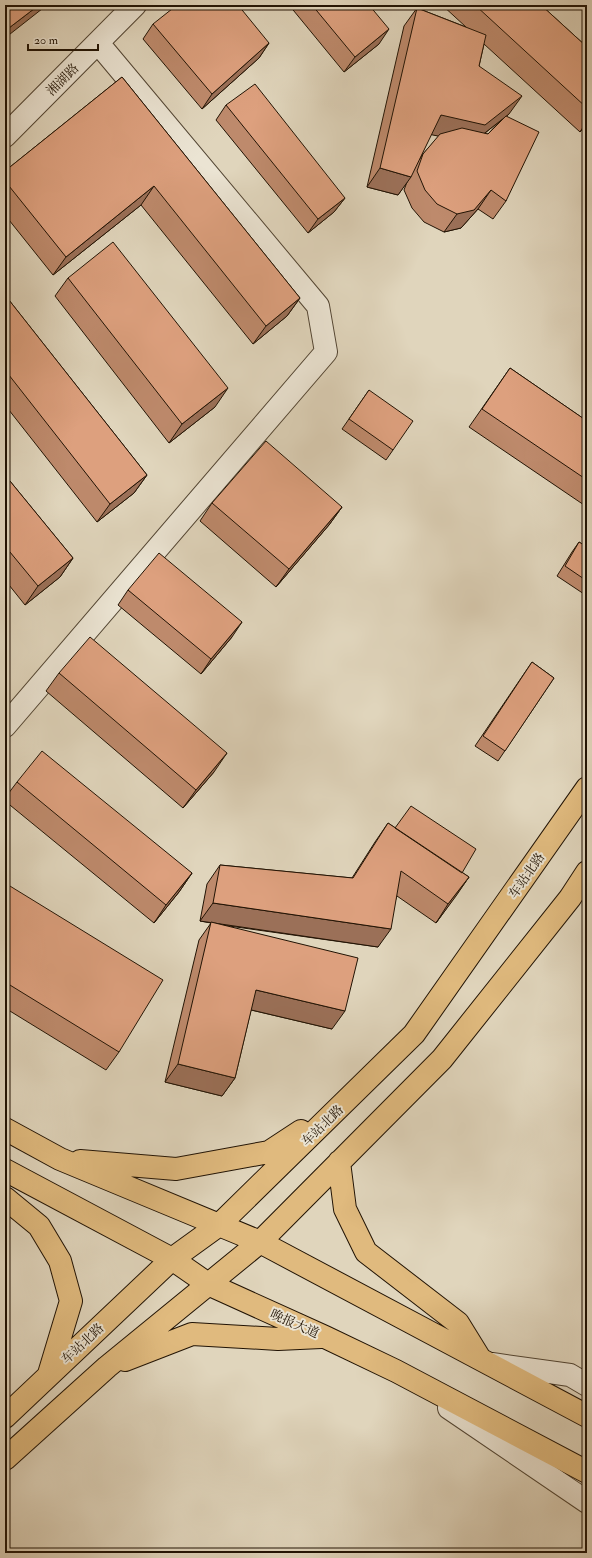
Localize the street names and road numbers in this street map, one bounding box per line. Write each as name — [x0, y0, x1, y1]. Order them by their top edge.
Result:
street label: 湘湖路 — [43, 60, 82, 99]
street label: 车站北路 — [505, 850, 548, 901]
street label: 车站北路 — [298, 1102, 347, 1150]
street label: 晚报大道 — [268, 1306, 322, 1342]
street label: 车站北路 — [58, 1320, 107, 1367]

